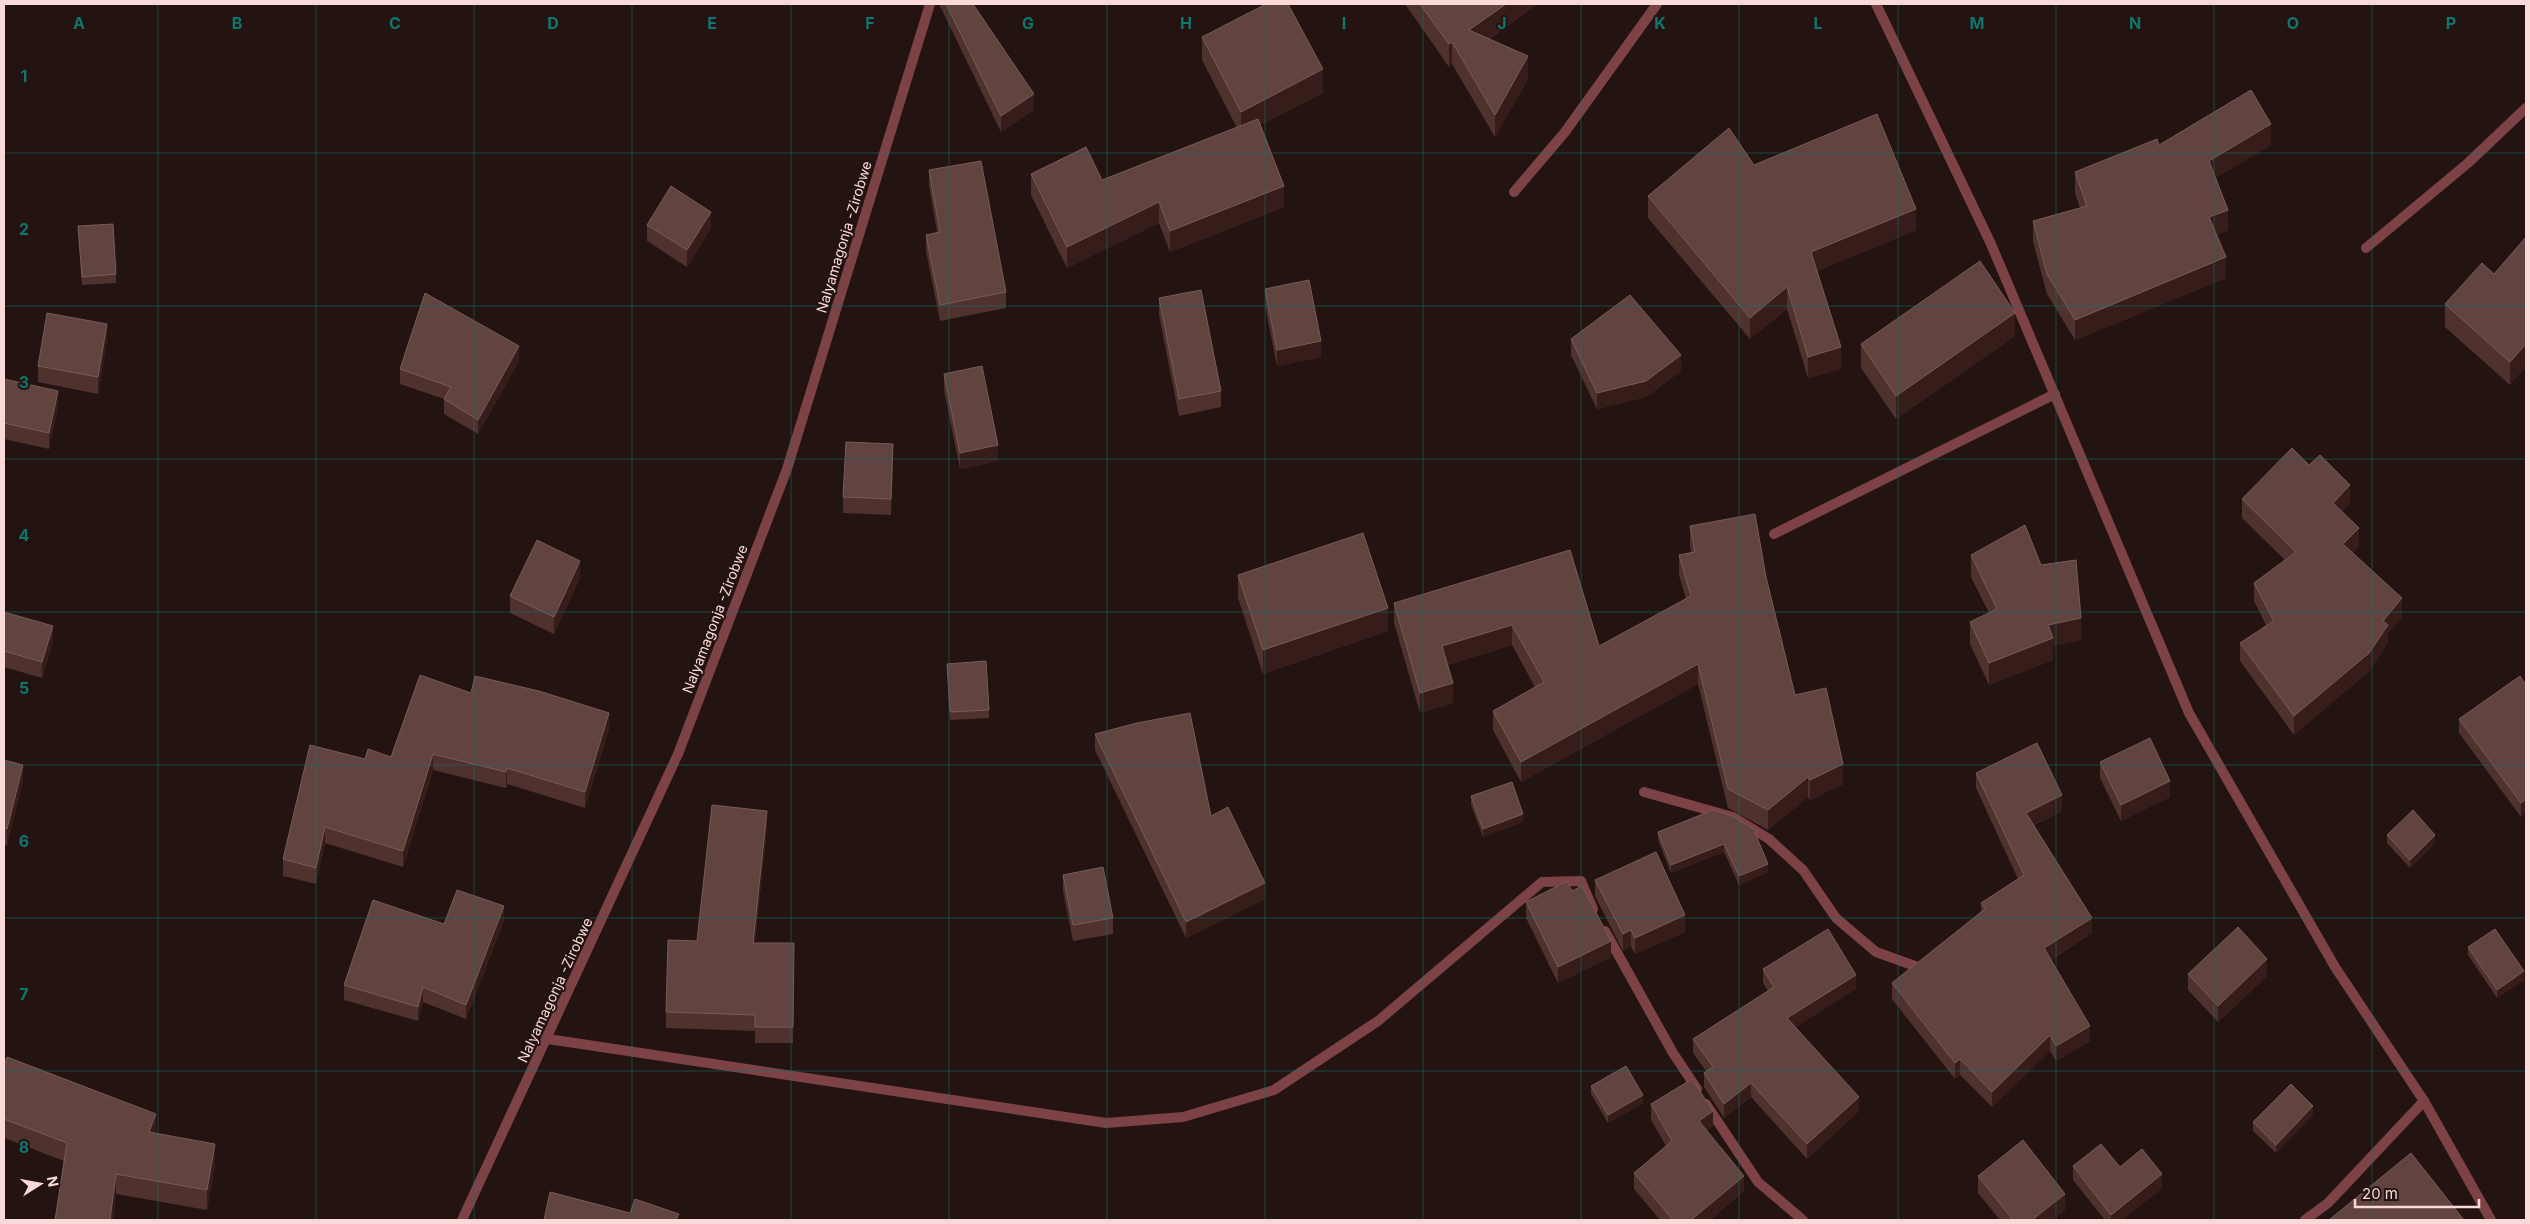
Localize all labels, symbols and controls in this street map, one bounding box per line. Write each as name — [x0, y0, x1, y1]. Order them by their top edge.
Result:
text: A — [73, 13, 85, 33]
text: B — [232, 13, 242, 33]
text: C — [389, 13, 401, 33]
text: D — [547, 13, 559, 33]
text: E — [707, 13, 717, 33]
text: F — [865, 13, 875, 33]
text: G — [1022, 13, 1034, 33]
text: H — [1180, 13, 1192, 33]
text: I — [1342, 13, 1346, 33]
text: J — [1497, 13, 1507, 33]
text: K — [1654, 13, 1666, 33]
text: L — [1813, 13, 1823, 33]
text: M — [1970, 13, 1984, 33]
text: N — [2129, 13, 2141, 33]
text: O — [2287, 13, 2299, 33]
text: P — [2446, 13, 2456, 33]
text: 1 — [21, 66, 27, 86]
street label: Nalyamagonja -Zirobwe — [812, 159, 875, 315]
text: 2 — [19, 219, 29, 239]
text: 3 — [19, 372, 29, 392]
text: 4 — [19, 525, 30, 545]
street label: Nalyamagonja -Zirobwe — [678, 542, 751, 696]
text: 5 — [19, 678, 29, 698]
text: 6 — [19, 831, 29, 851]
street label: Nalyamagonja -Zirobwe — [513, 915, 596, 1065]
text: 7 — [19, 984, 29, 1004]
text: 8 — [19, 1137, 29, 1157]
north arrow — [15, 1159, 65, 1209]
text: N — [44, 1175, 63, 1188]
scale bar — [2355, 1176, 2479, 1208]
text: 20 m — [2362, 1184, 2398, 1203]

